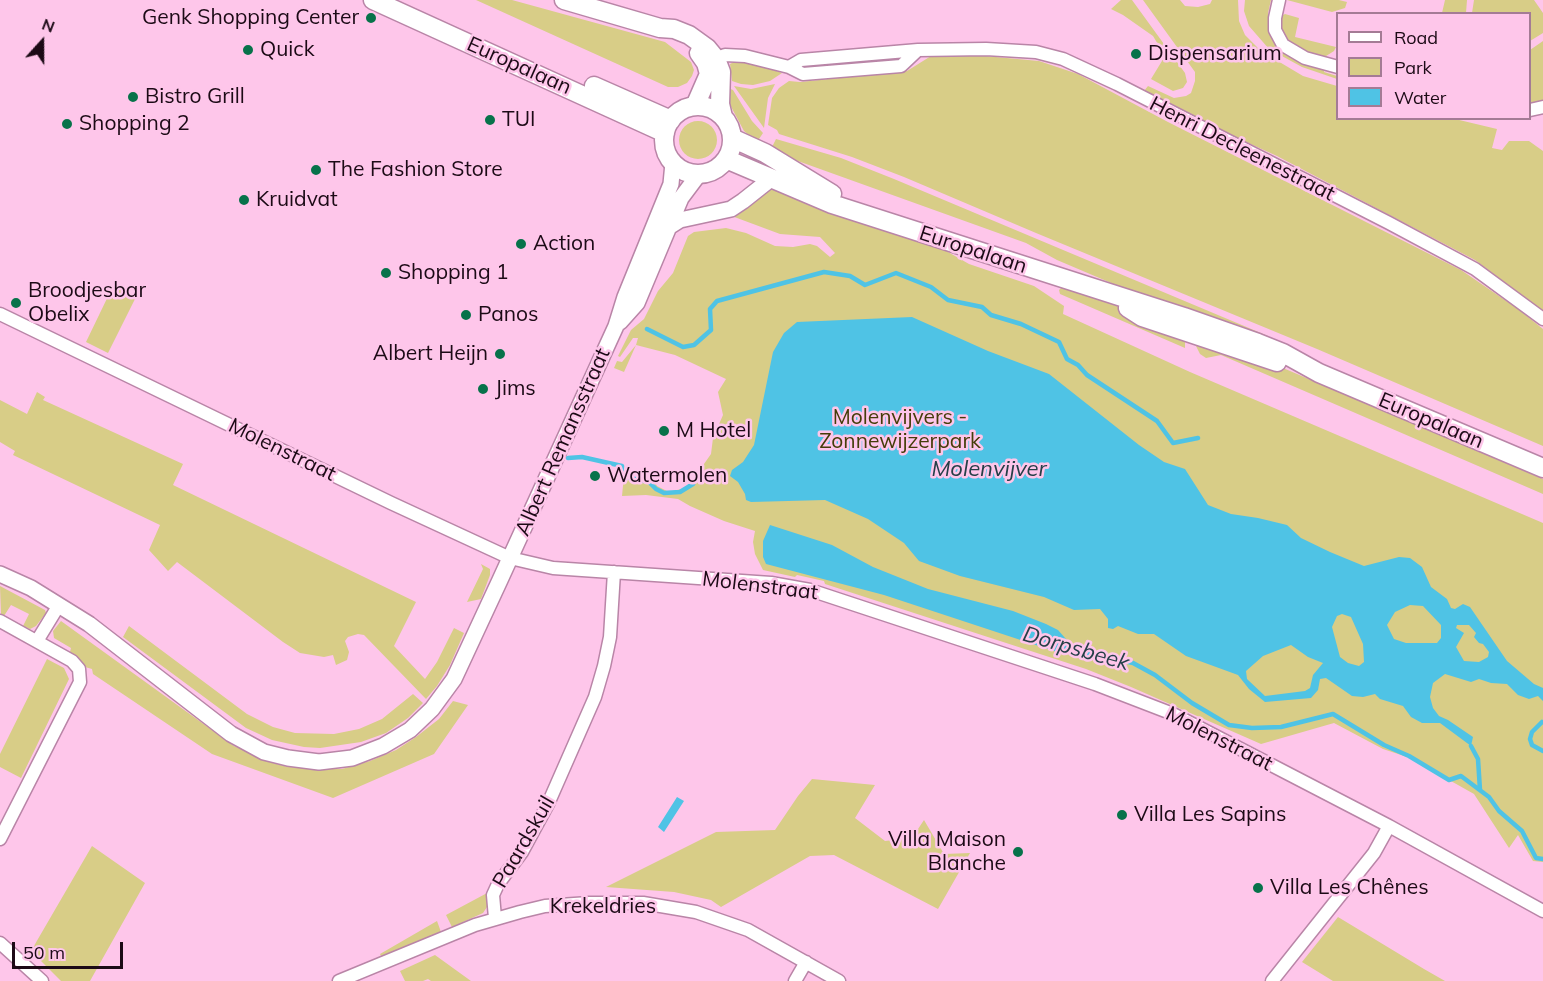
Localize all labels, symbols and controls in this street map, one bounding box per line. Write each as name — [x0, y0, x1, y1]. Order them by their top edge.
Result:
place label: Genk Shopping Center — [142, 5, 359, 31]
marker: Genk Shopping Center — [364, 11, 378, 25]
north arrow — [12, 12, 72, 72]
legend — [1336, 12, 1531, 120]
text: N — [39, 14, 58, 37]
text: Road — [1394, 26, 1438, 49]
street label: Europalaan — [463, 32, 575, 100]
place label: Quick — [260, 37, 315, 63]
place label: Dispensarium — [1148, 41, 1282, 67]
marker: Quick — [241, 43, 255, 57]
marker: Dispensarium — [1129, 47, 1143, 61]
text: Park — [1394, 56, 1432, 79]
place label: Bistro Grill — [145, 84, 245, 110]
text: Water — [1394, 86, 1446, 109]
marker: Bistro Grill — [126, 90, 140, 104]
street label: Henri Decleenestraat — [1145, 91, 1339, 207]
place label: TUI — [502, 107, 535, 133]
place label: Shopping 2 — [79, 111, 190, 137]
marker: TUI — [483, 113, 497, 127]
marker: Shopping 2 — [60, 117, 74, 131]
place label: The Fashion Store — [328, 157, 503, 183]
marker: The Fashion Store — [309, 163, 323, 177]
place label: Kruidvat — [256, 187, 338, 213]
marker: Kruidvat — [237, 193, 251, 207]
street label: Europalaan — [916, 221, 1030, 279]
place label: Action — [533, 231, 595, 257]
marker: Action — [514, 237, 528, 251]
place label: Shopping 1 — [398, 260, 509, 286]
marker: Shopping 1 — [379, 266, 393, 280]
place label: Broodjesbar Obelix — [28, 278, 146, 328]
marker: Broodjesbar Obelix — [9, 296, 23, 310]
place label: Panos — [478, 302, 538, 328]
marker: Panos — [459, 308, 473, 322]
place label: Albert Heijn — [373, 341, 488, 367]
street label: Albert Remansstraat — [510, 344, 616, 540]
marker: Albert Heijn — [493, 347, 507, 361]
place label: Jims — [495, 376, 536, 402]
marker: Jims — [476, 382, 490, 396]
street label: Europalaan — [1375, 388, 1487, 454]
park label: Molenvijvers - Zonnewijzerpark — [819, 405, 981, 455]
street label: Molenstraat — [224, 413, 340, 487]
place label: M Hotel — [676, 418, 751, 444]
marker: M Hotel — [657, 424, 671, 438]
water label: Molenvijver — [931, 456, 1047, 482]
place label: Watermolen — [607, 463, 727, 489]
marker: Watermolen — [588, 469, 602, 483]
street label: Molenstraat — [701, 566, 819, 606]
water label: Dorpsbeek — [1020, 621, 1132, 677]
street label: Molenstraat — [1161, 701, 1277, 777]
street label: Paardskuil — [488, 792, 560, 892]
place label: Villa Les Sapins — [1134, 802, 1286, 828]
marker: Villa Les Sapins — [1115, 808, 1129, 822]
place label: Villa Maison Blanche — [888, 827, 1006, 877]
marker: Villa Maison Blanche — [1011, 845, 1025, 859]
place label: Villa Les Chênes — [1270, 875, 1429, 901]
marker: Villa Les Chênes — [1251, 881, 1265, 895]
street label: Krekeldries — [550, 894, 656, 920]
scale bar — [15, 930, 126, 968]
text: 50 m — [23, 941, 65, 964]

